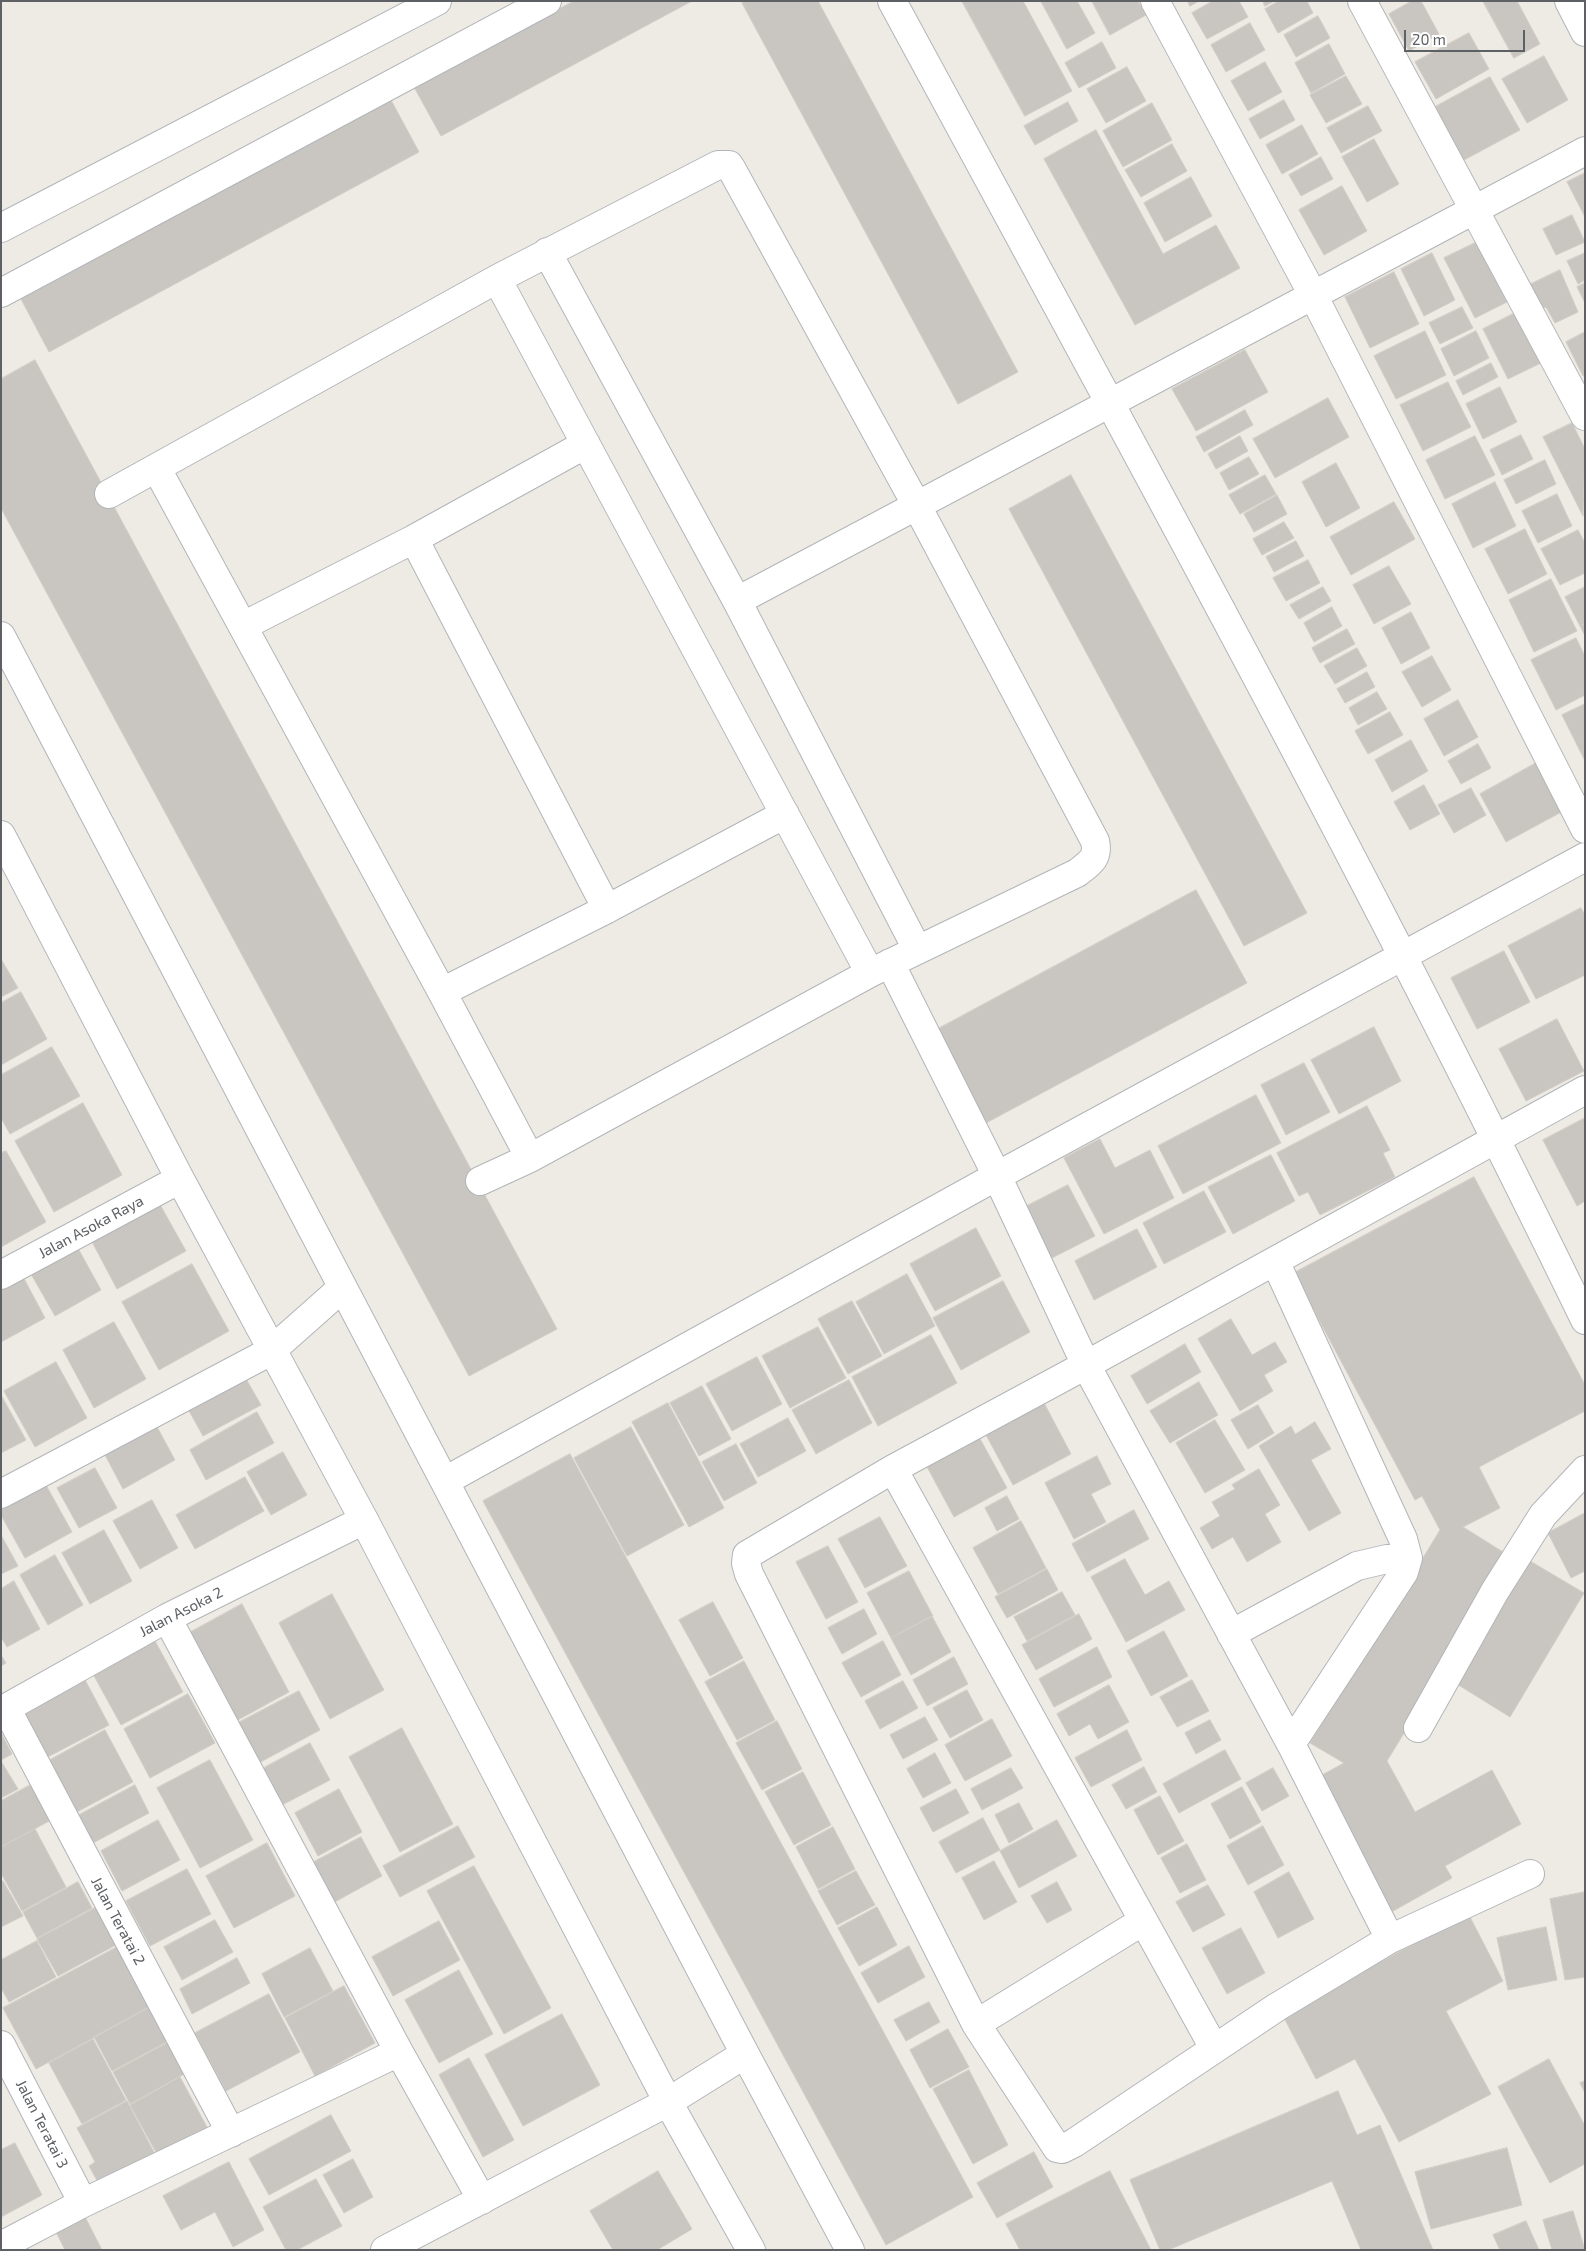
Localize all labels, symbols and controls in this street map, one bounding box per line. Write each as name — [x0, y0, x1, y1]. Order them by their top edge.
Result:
scale bar — [1406, 20, 1527, 52]
text: 20 m — [1412, 30, 1446, 48]
street label: Jalan Asoka Raya — [35, 1192, 147, 1262]
street label: Jalan Asoka 2 — [136, 1583, 226, 1641]
street label: Jalan Teratai 2 — [87, 1874, 149, 1968]
street label: Jalan Teratai 3 — [12, 2077, 72, 2171]

